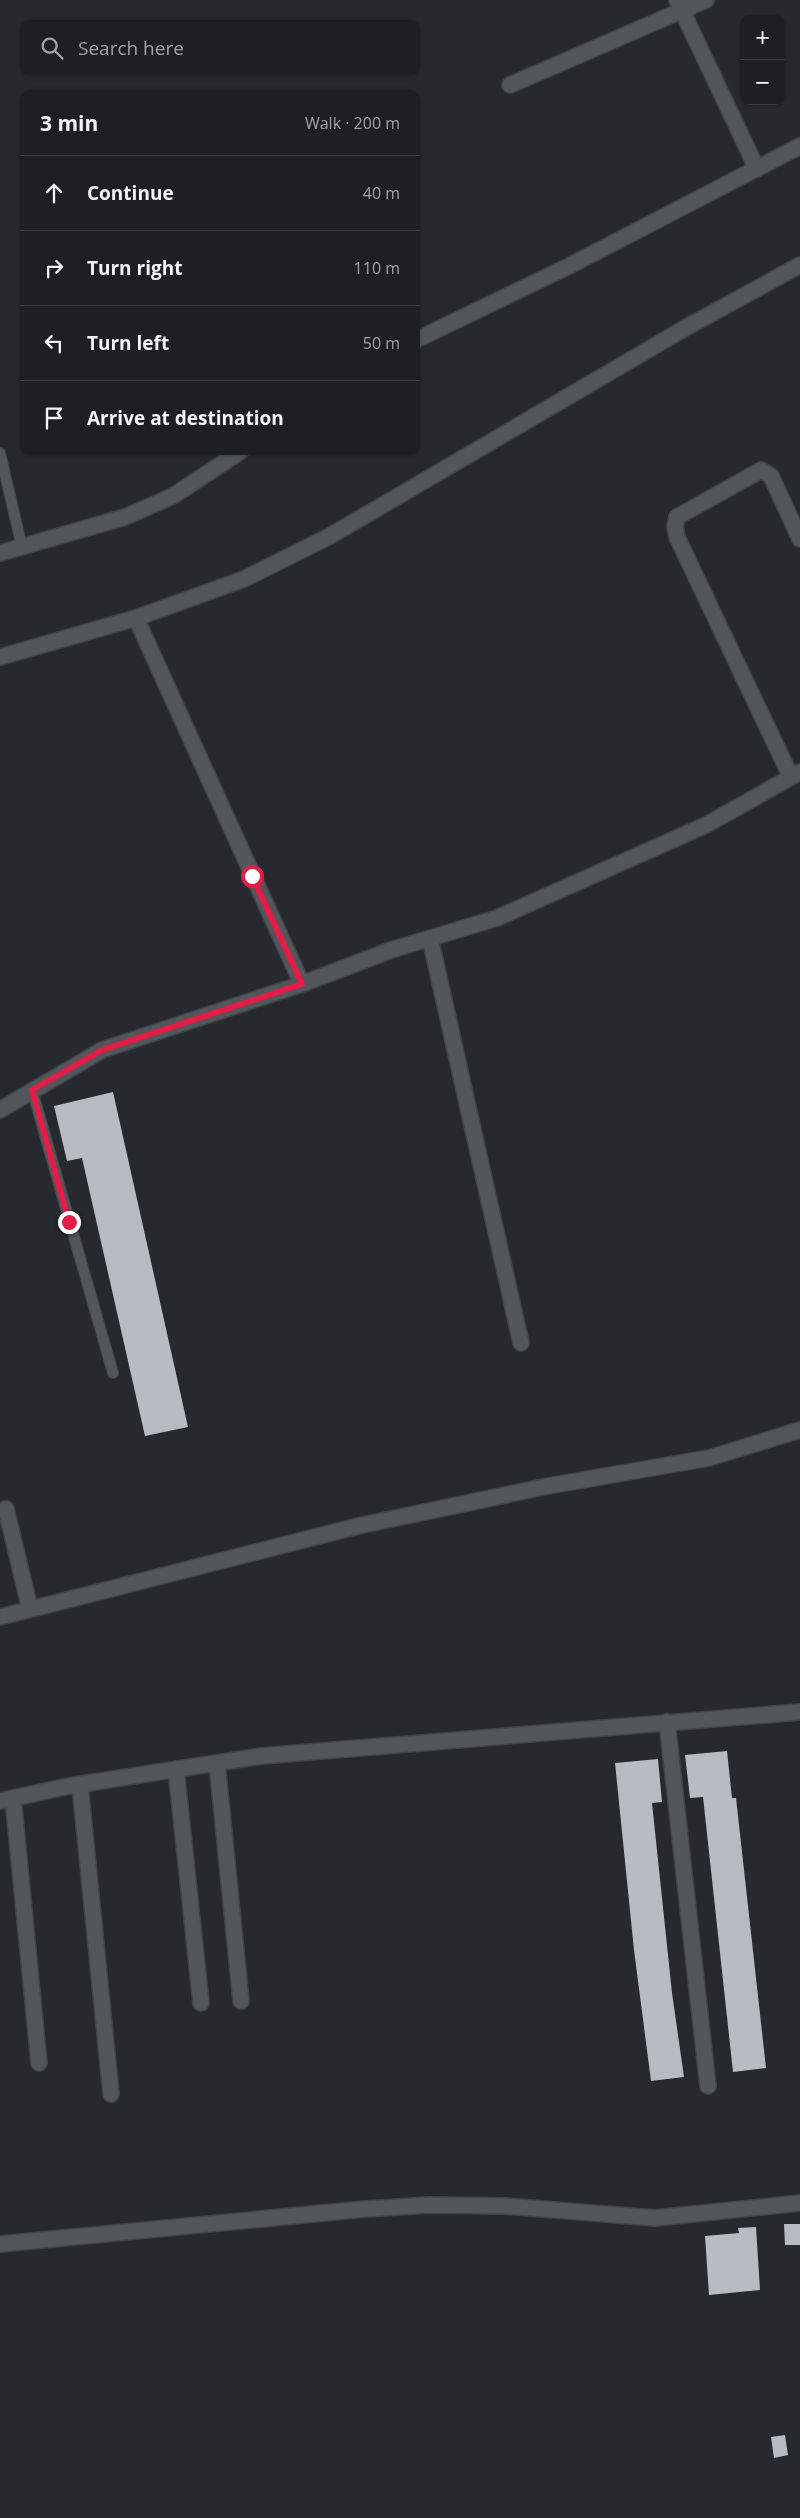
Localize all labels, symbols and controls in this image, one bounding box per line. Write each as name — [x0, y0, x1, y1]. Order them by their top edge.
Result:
map controls — [740, 15, 785, 105]
button: + — [740, 15, 785, 60]
search box — [20, 20, 420, 75]
icon: search — [38, 34, 66, 62]
text: Search here — [78, 35, 184, 61]
button: − — [740, 60, 785, 105]
text: 3 min — [40, 109, 98, 137]
text: Walk · 200 m — [305, 112, 400, 134]
icon: ahead — [40, 179, 68, 207]
text: Continue — [87, 180, 174, 206]
text: 40 m — [363, 182, 400, 204]
icon: right — [40, 254, 68, 282]
text: Turn right — [87, 255, 182, 281]
text: 110 m — [354, 257, 400, 279]
icon: left — [40, 329, 68, 357]
text: Turn left — [87, 330, 169, 356]
text: 50 m — [363, 332, 400, 354]
icon: arrive — [40, 404, 68, 432]
text: Arrive at destination — [87, 405, 284, 431]
route start — [241, 865, 264, 888]
route end — [58, 1211, 81, 1234]

